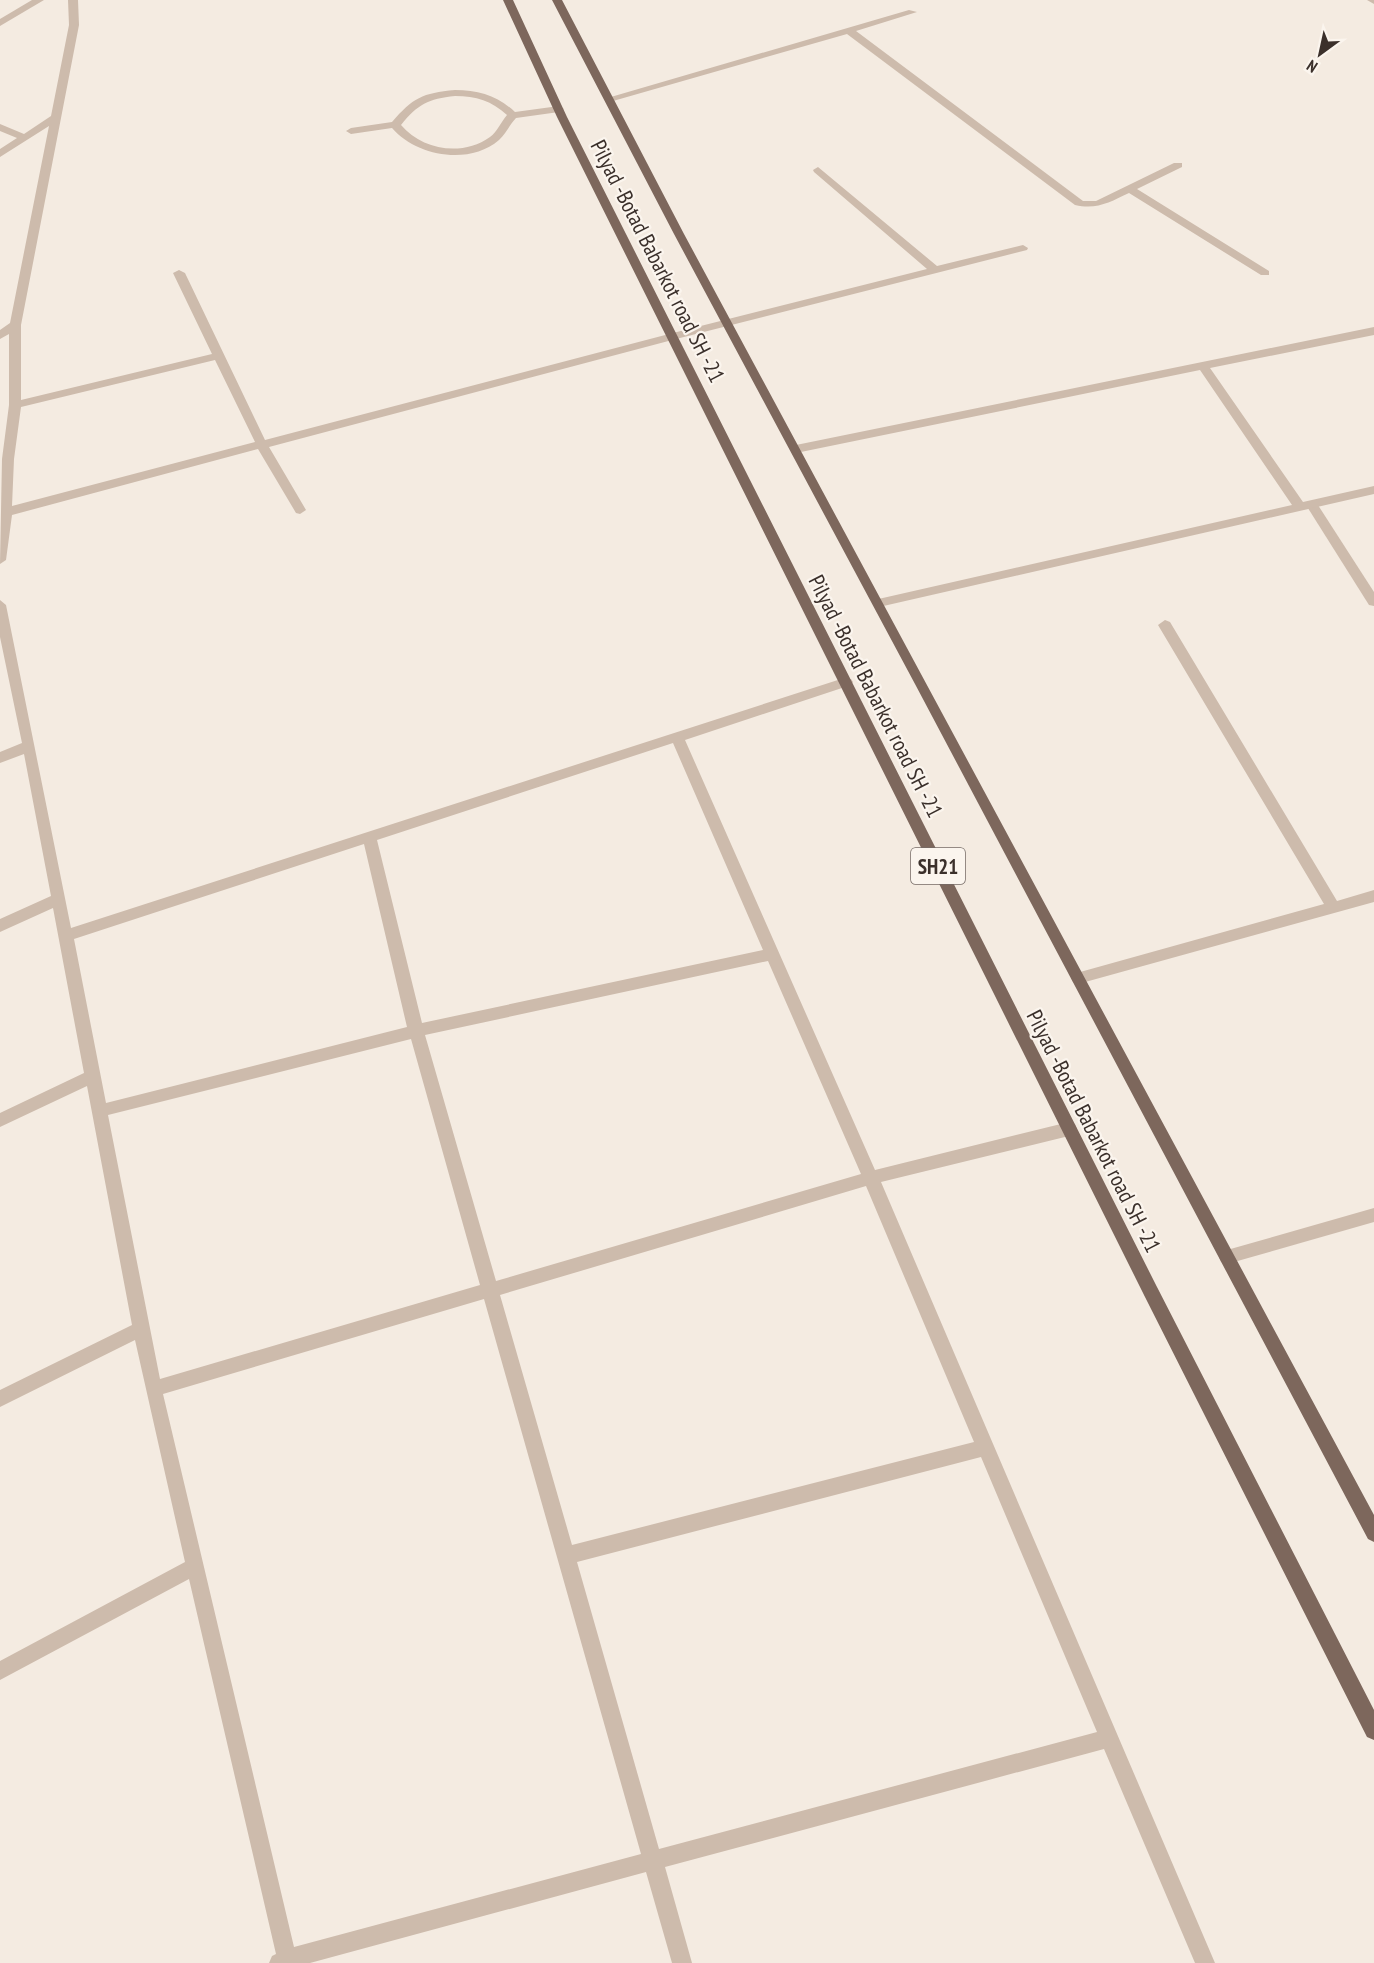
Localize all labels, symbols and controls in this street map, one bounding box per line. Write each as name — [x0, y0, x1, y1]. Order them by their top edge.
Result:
north arrow — [1290, 24, 1350, 84]
text: N — [1303, 56, 1321, 77]
street label: Pilyad -Botad Babarkot road SH -21 — [585, 135, 731, 387]
street label: Pilyad -Botad Babarkot road SH -21 — [803, 570, 949, 822]
road number: SH21 — [911, 848, 965, 884]
street label: Pilyad -Botad Babarkot road SH -21 — [1021, 1005, 1167, 1257]

